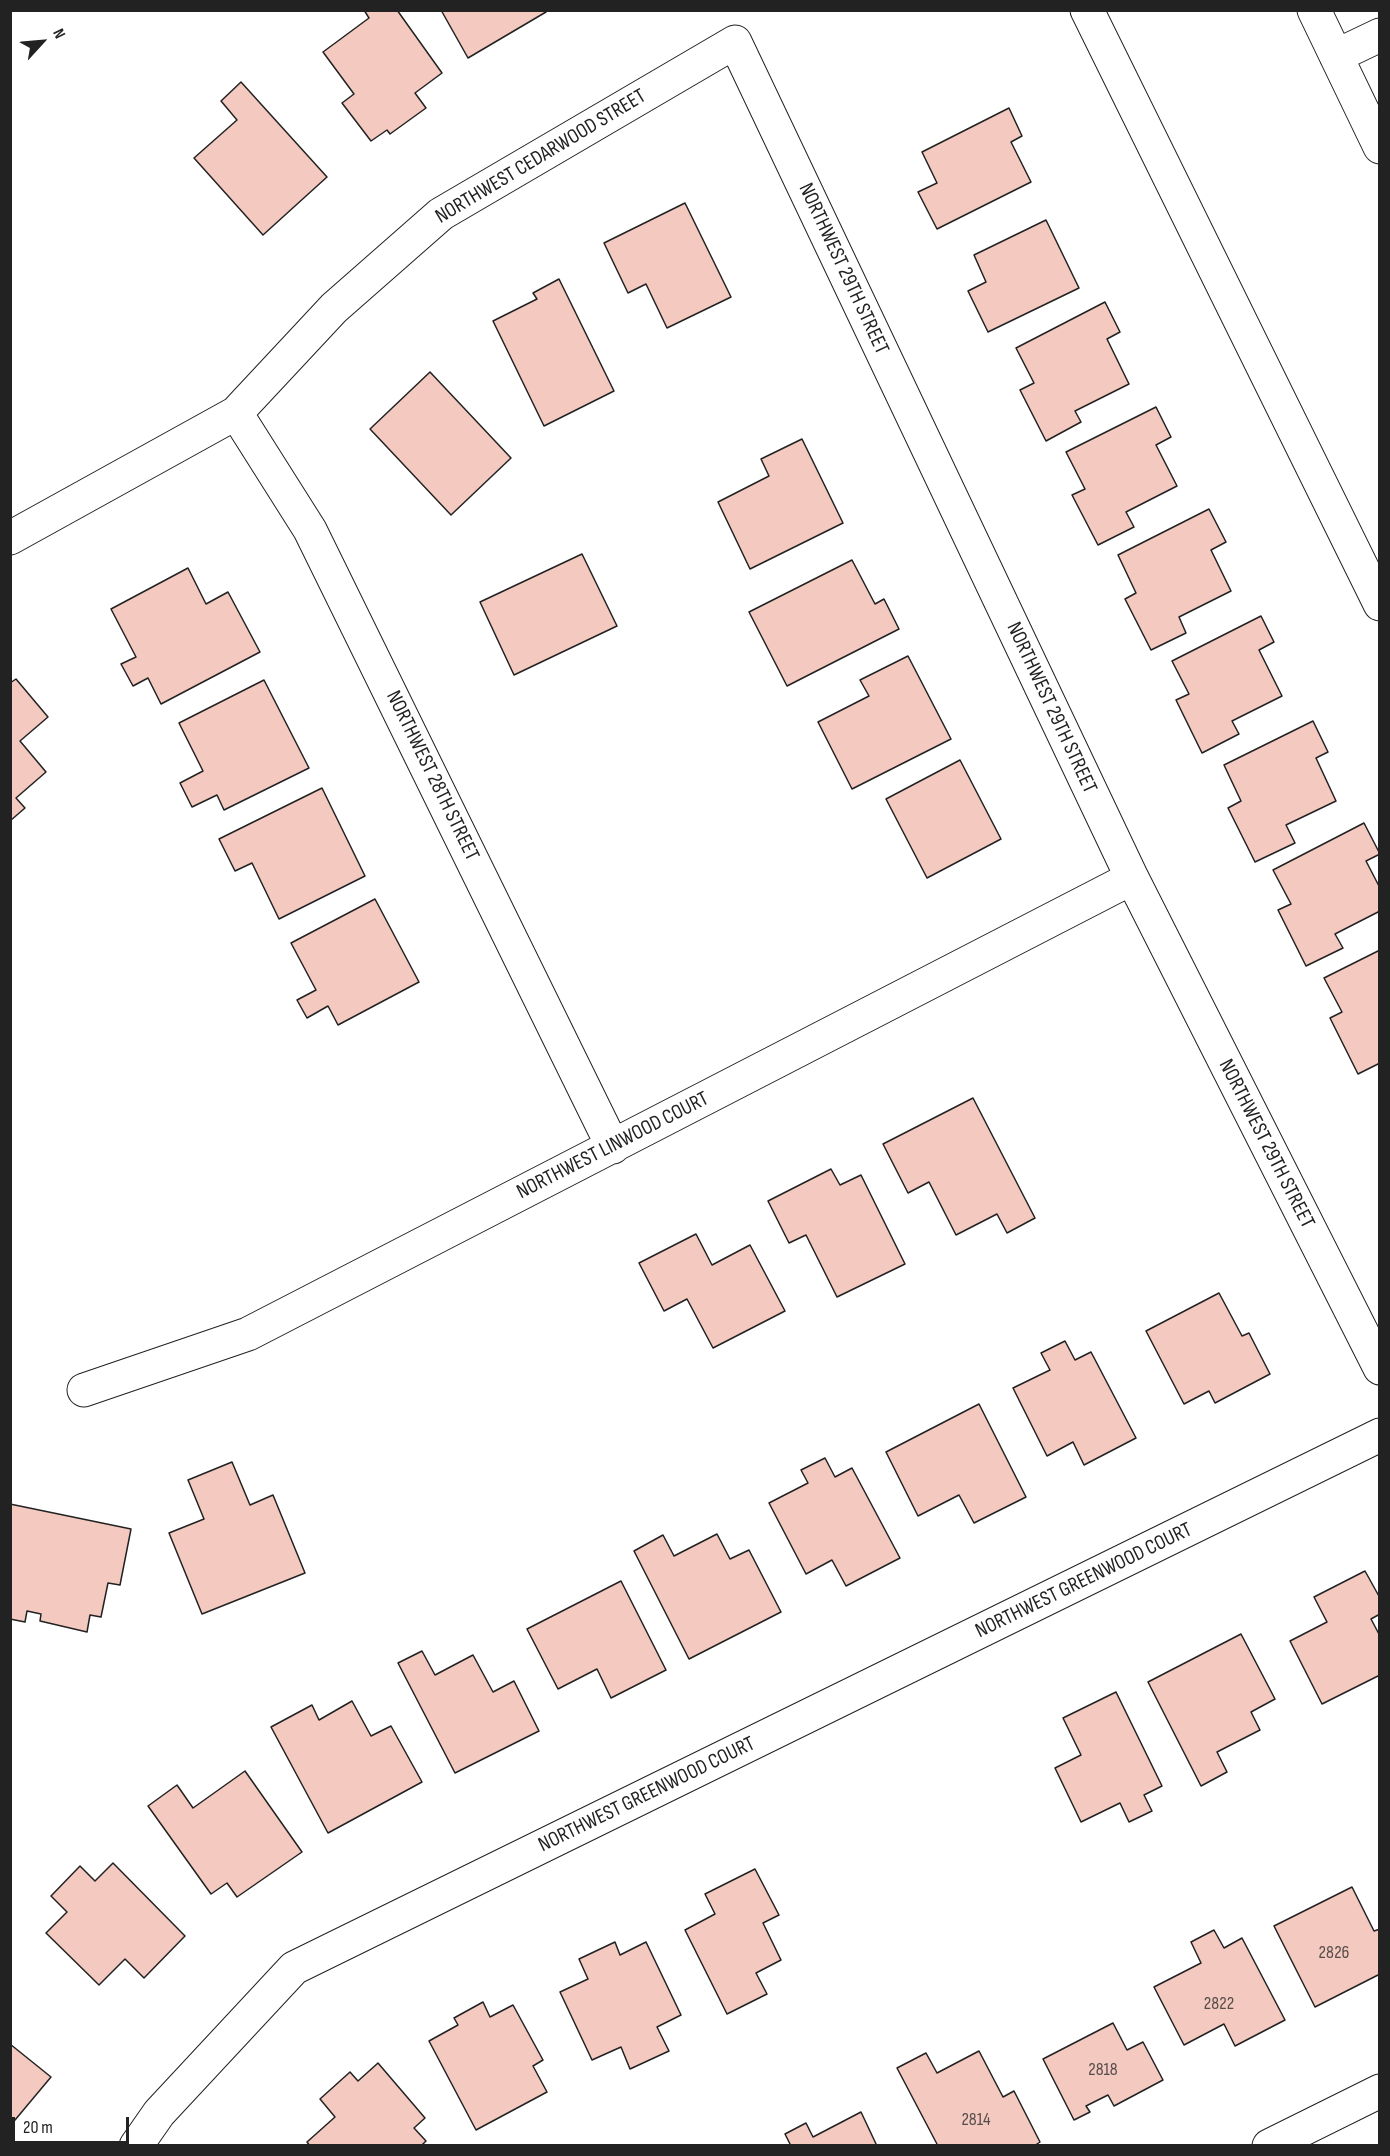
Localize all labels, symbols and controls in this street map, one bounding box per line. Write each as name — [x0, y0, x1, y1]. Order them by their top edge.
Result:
north arrow — [12, 12, 72, 72]
text: N — [48, 26, 69, 42]
street label: NORTHWEST CEDARWOOD STREET — [431, 84, 651, 230]
street label: NORTHWEST 29TH STREET — [792, 179, 894, 359]
street label: NORTHWEST 29TH STREET — [1000, 618, 1102, 798]
street label: NORTHWEST 28TH STREET — [380, 687, 484, 865]
street label: NORTHWEST 29TH STREET — [1213, 1055, 1319, 1233]
street label: NORTHWEST LINWOOD COURT — [513, 1087, 713, 1205]
street label: NORTHWEST GREENWOOD COURT — [972, 1518, 1196, 1644]
street label: NORTHWEST GREENWOOD COURT — [535, 1732, 759, 1858]
house number: 2826 — [1319, 1942, 1349, 1964]
house number: 2822 — [1204, 1993, 1234, 2015]
house number: 2818 — [1088, 2059, 1118, 2081]
scale bar — [15, 2105, 132, 2143]
house number: 2814 — [961, 2109, 991, 2131]
text: 20 m — [23, 2117, 53, 2138]

